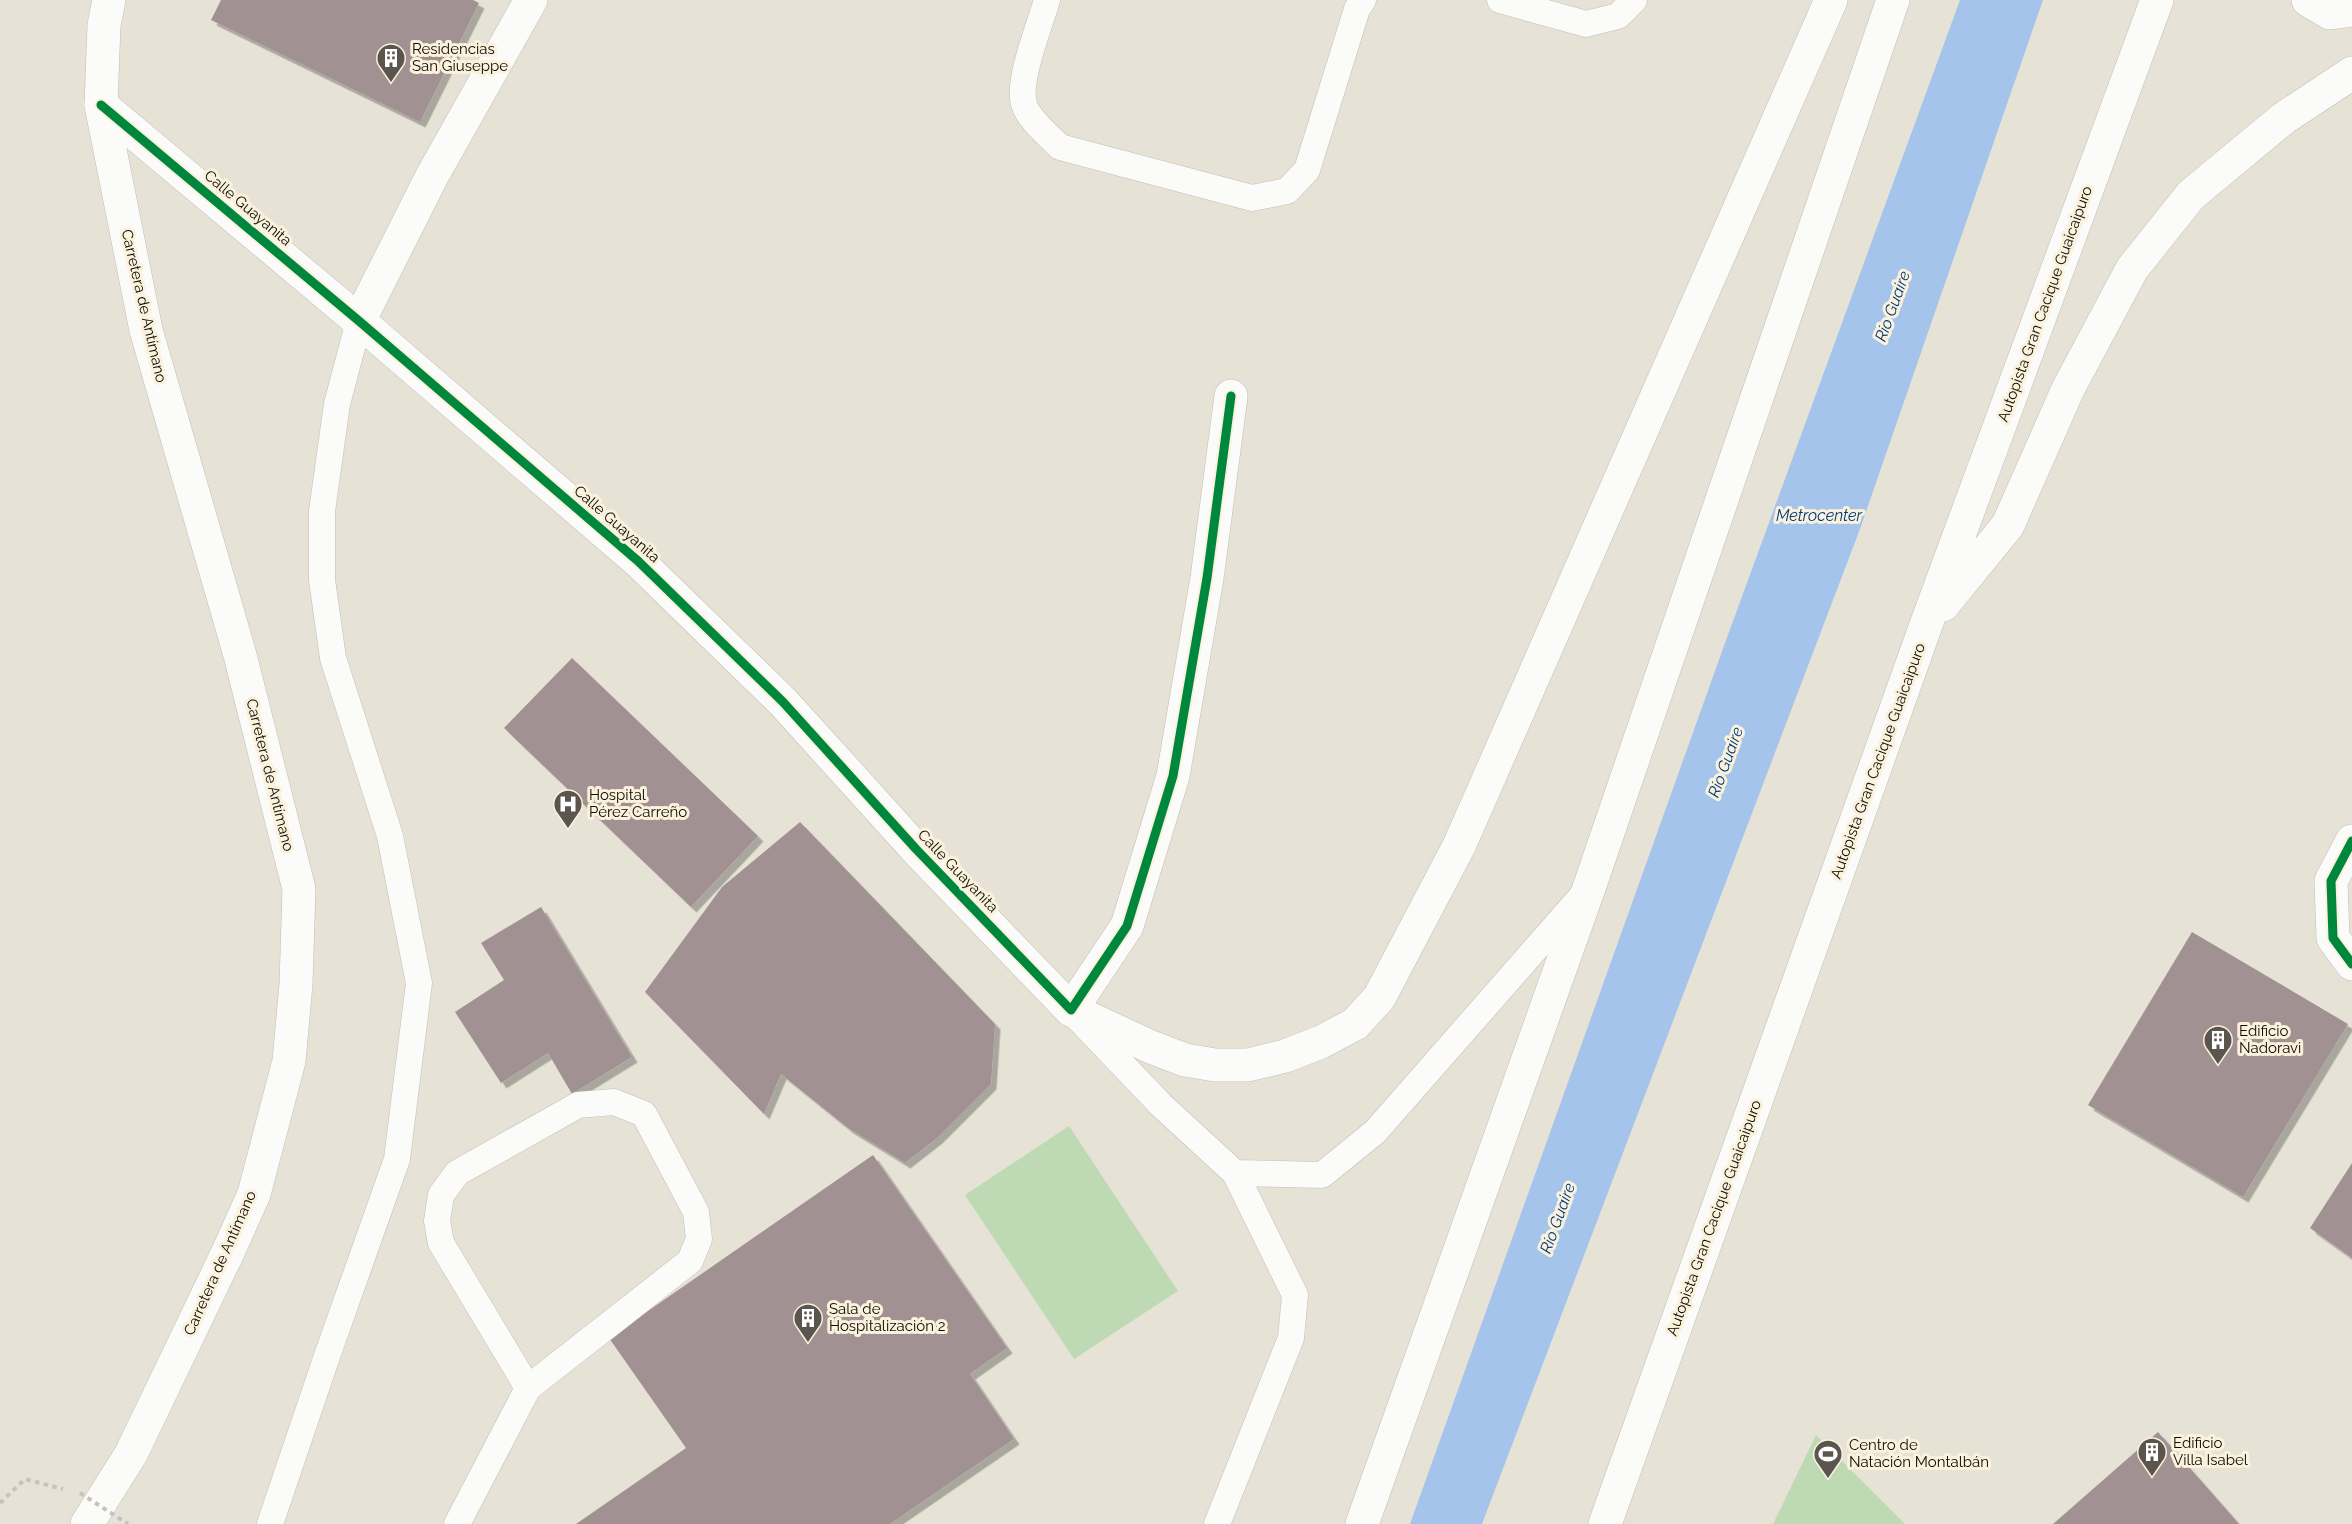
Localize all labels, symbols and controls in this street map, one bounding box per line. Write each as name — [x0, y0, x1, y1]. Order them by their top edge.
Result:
place label: Residencias San Giuseppe — [412, 40, 508, 75]
building icon: Residencias San Giuseppe — [375, 42, 407, 84]
street label: Calle Guayanita — [201, 166, 295, 250]
street label: Autopista Gran Cacique Guaicaipuro — [1994, 183, 2096, 424]
street label: Carretera de Antímano — [118, 228, 170, 384]
water label: Río Guaire — [1871, 268, 1914, 344]
street label: Calle Guayanita — [570, 482, 664, 566]
water label: Metrocenter — [1776, 506, 1863, 525]
street label: Autopista Gran Cacique Guaicaipuro — [1827, 640, 1929, 881]
street label: Carretera de Antímano — [242, 697, 298, 853]
water label: Río Guaire — [1704, 724, 1747, 800]
place label: Hospital Pérez Carreño — [589, 786, 687, 821]
hospital icon: Hospital Pérez Carreño — [552, 788, 584, 830]
street label: Calle Guayanita — [914, 826, 1002, 916]
place label: Edificio Nadoravi — [2239, 1022, 2301, 1057]
building icon: Edificio Nadoravi — [2202, 1024, 2234, 1066]
street label: Autopista Gran Cacique Guaicaipuro — [1663, 1097, 1765, 1338]
water label: Río Guaire — [1536, 1180, 1579, 1256]
street label: Carretera de Antímano — [180, 1188, 260, 1338]
place label: Sala de Hospitalización 2 — [829, 1300, 946, 1335]
building icon: Sala de Hospitalización 2 — [792, 1302, 824, 1344]
place label: Edificio Villa Isabel — [2173, 1434, 2249, 1469]
place label: Centro de Natación Montalbán — [1849, 1436, 1989, 1471]
building icon: Edificio Villa Isabel — [2136, 1436, 2168, 1478]
sports icon: Centro de Natación Montalbán — [1812, 1438, 1844, 1480]

